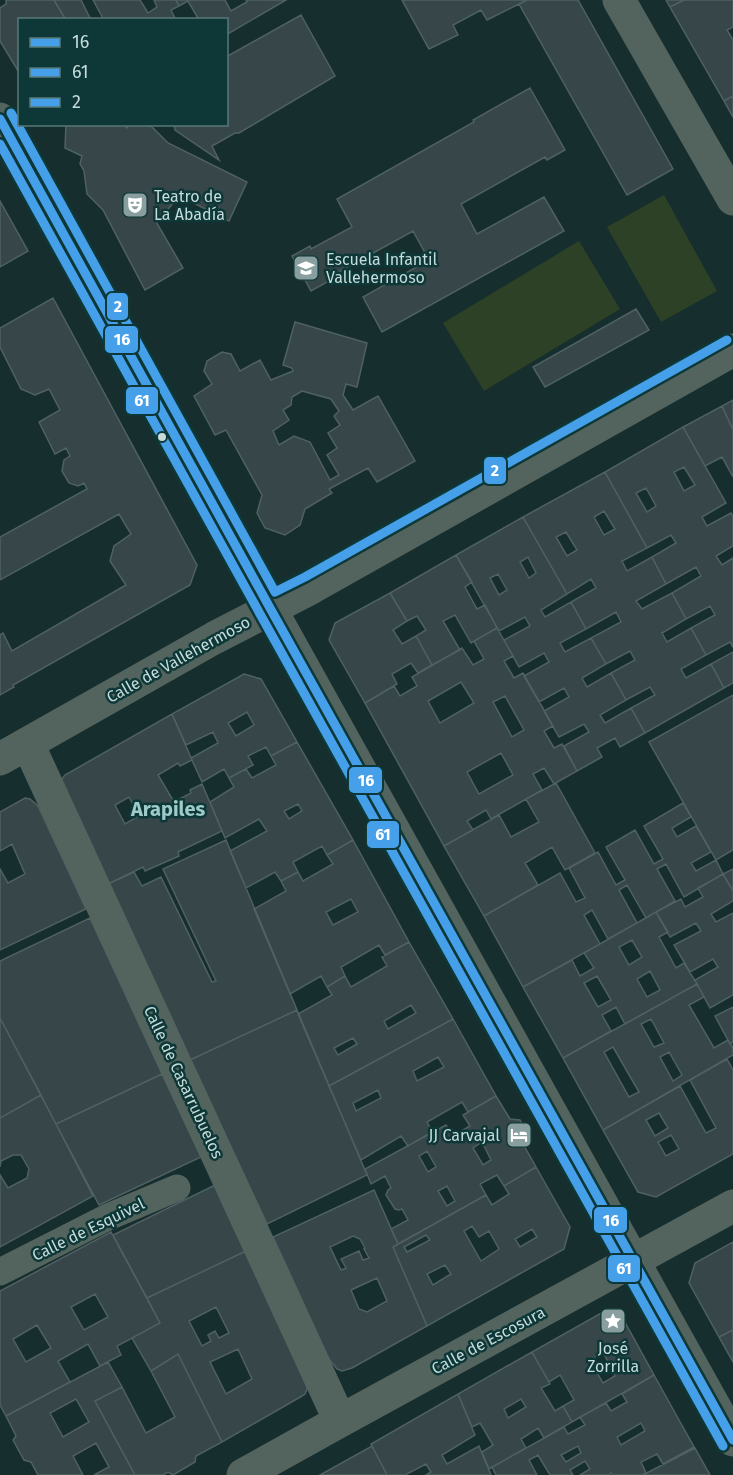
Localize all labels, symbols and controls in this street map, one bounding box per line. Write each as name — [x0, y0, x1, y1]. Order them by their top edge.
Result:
legend — [18, 18, 228, 126]
text: 16 — [72, 31, 89, 53]
text: 61 — [72, 61, 89, 83]
text: 2 — [72, 91, 81, 113]
place label: Teatro de La Abadía — [154, 187, 225, 224]
theatre icon: Teatro de La Abadía — [120, 190, 150, 220]
place label: Escuela Infantil Vallehermoso — [326, 250, 437, 287]
school or university icon: Escuela Infantil Vallehermoso — [291, 253, 321, 283]
line badge: 2 — [106, 292, 129, 321]
text: 2 — [114, 297, 122, 316]
line badge: 16 — [104, 325, 139, 354]
text: 16 — [114, 330, 130, 349]
line badge: 61 — [125, 386, 159, 415]
text: 61 — [134, 391, 150, 410]
unlabelled marker — [156, 431, 168, 443]
line badge: 2 — [483, 456, 507, 485]
text: 2 — [491, 461, 499, 480]
street label: Calle de Vallehermoso — [103, 612, 253, 707]
line badge: 16 — [348, 766, 383, 794]
text: 16 — [358, 771, 374, 790]
district label: Arapiles — [130, 797, 205, 821]
line badge: 61 — [366, 820, 400, 849]
text: 61 — [375, 825, 391, 844]
street label: Calle de Casarrubuelos — [140, 1003, 227, 1162]
hotel icon: JJ Carvajal — [504, 1120, 534, 1150]
place label: JJ Carvajal — [428, 1126, 500, 1145]
street label: Calle de Esquivel — [29, 1194, 148, 1265]
line badge: 16 — [593, 1206, 628, 1234]
text: 16 — [603, 1211, 619, 1230]
line badge: 61 — [607, 1254, 641, 1283]
text: 61 — [616, 1259, 632, 1278]
street label: Calle de Escosura — [428, 1303, 548, 1378]
place icon: José Zorrilla — [598, 1306, 628, 1336]
place label: José Zorrilla — [587, 1339, 639, 1376]

